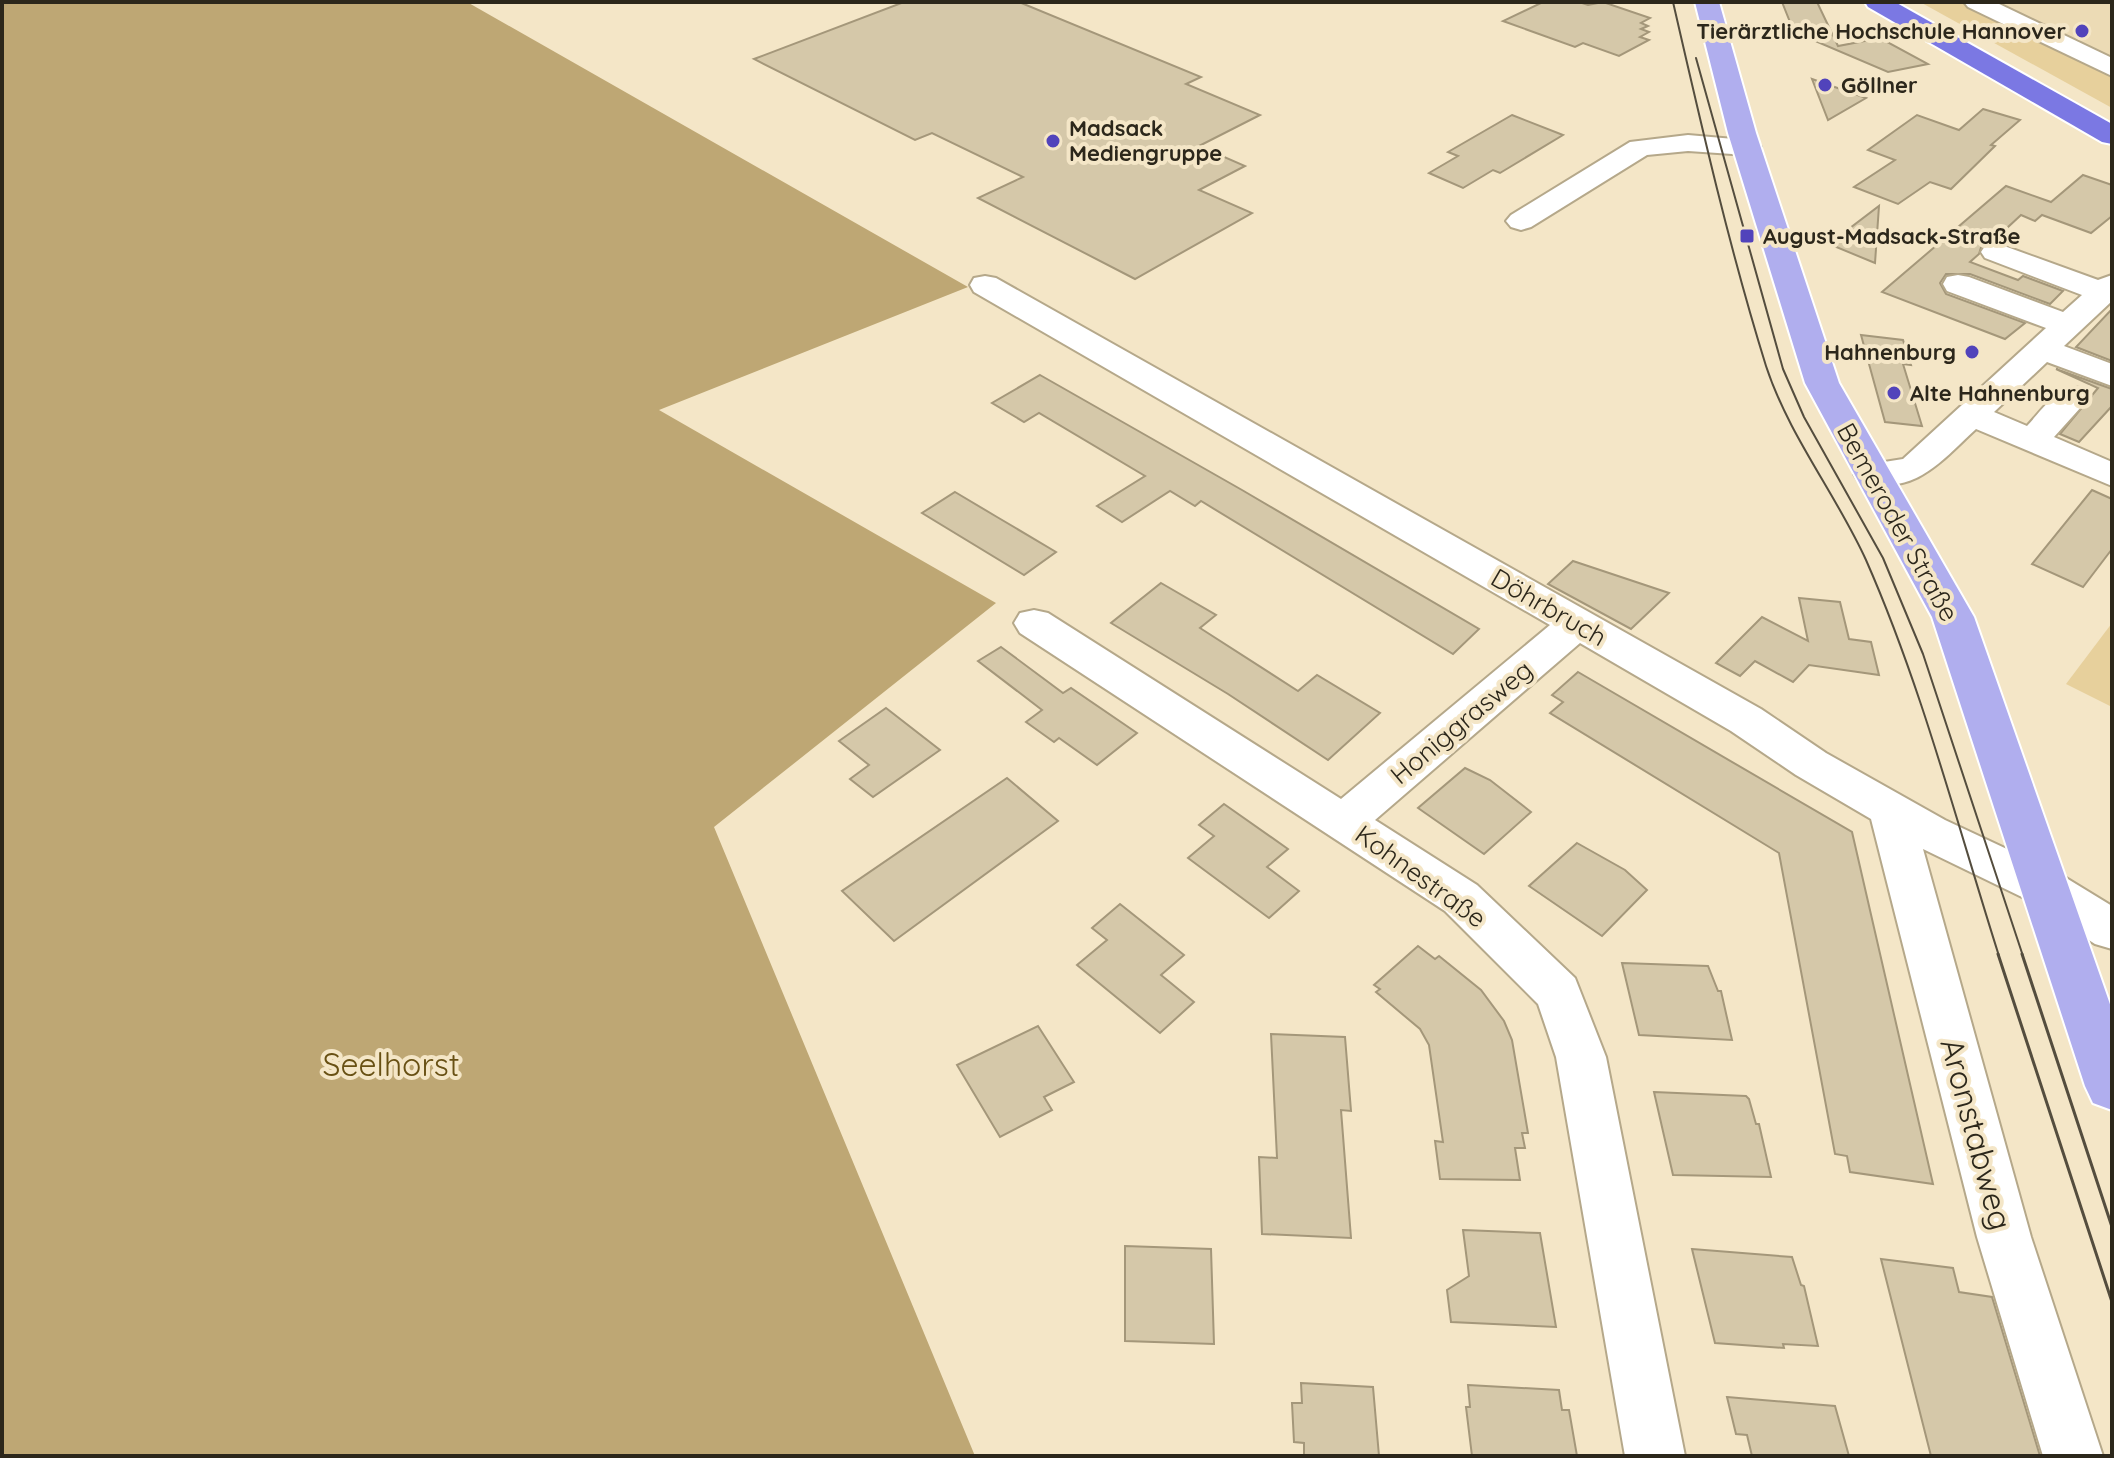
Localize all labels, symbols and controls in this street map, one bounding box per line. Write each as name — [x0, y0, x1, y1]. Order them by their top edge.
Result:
place label: Tierärztliche Hochschule Hannover — [1696, 17, 2066, 45]
marker: Tierärztliche Hochschule Hannover — [2073, 22, 2091, 40]
place label: Göllner — [1841, 71, 1918, 99]
marker: Göllner — [1816, 76, 1834, 94]
place label: Madsack Mediengruppe — [1069, 114, 1222, 167]
marker: Madsack Mediengruppe — [1044, 132, 1062, 150]
place label: August-Madsack-Straße — [1763, 222, 2020, 250]
marker: August-Madsack-Straße — [1738, 227, 1756, 245]
place label: Hahnenburg — [1824, 338, 1956, 366]
marker: Hahnenburg — [1963, 343, 1981, 361]
place label: Alte Hahnenburg — [1910, 379, 2090, 407]
marker: Alte Hahnenburg — [1885, 384, 1903, 402]
street label: Bemeroder Straße — [1830, 417, 1966, 627]
street label: Döhrbruch — [1485, 561, 1613, 653]
street label: Honiggrasweg — [1383, 653, 1539, 791]
street label: Kohnestraße — [1349, 817, 1493, 935]
street label: Aronstabweg — [1932, 1034, 2022, 1234]
park label: Seelhorst — [322, 1044, 460, 1084]

